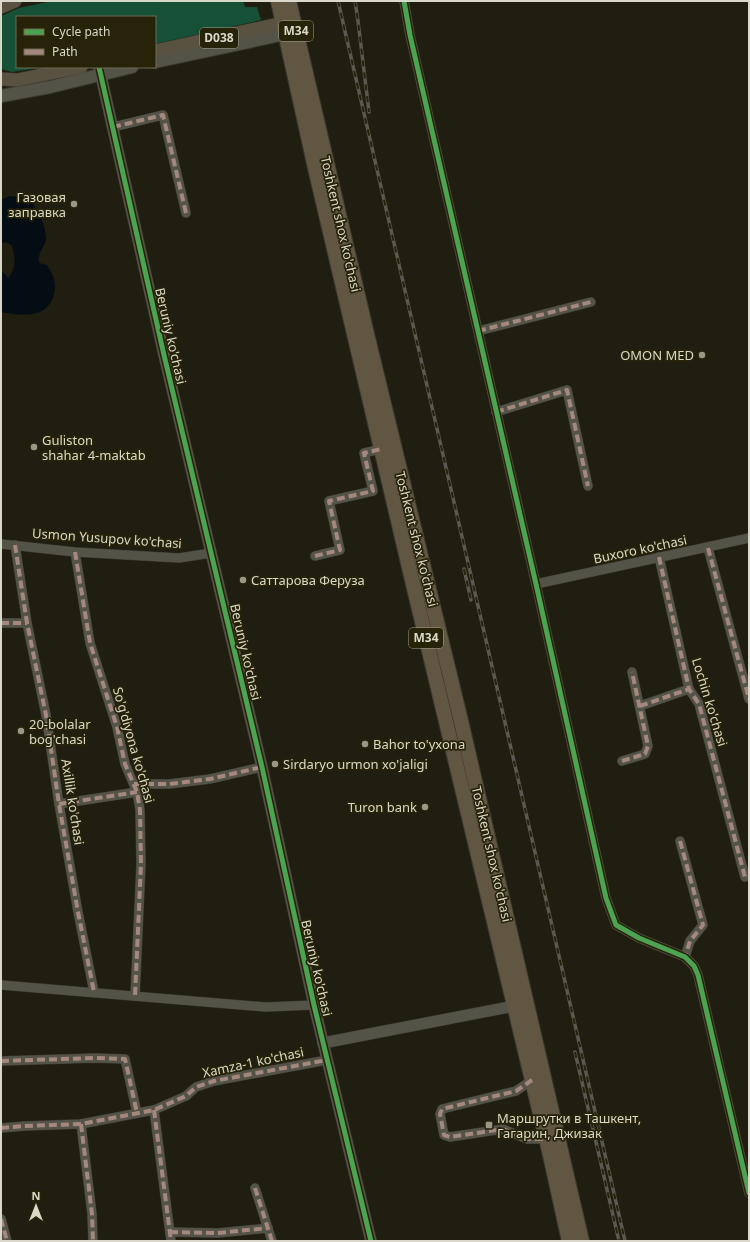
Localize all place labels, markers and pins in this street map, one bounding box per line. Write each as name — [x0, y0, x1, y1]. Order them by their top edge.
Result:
place label: Газовая заправка — [8, 188, 66, 221]
marker: Газовая заправка — [69, 199, 79, 209]
place label: OMON MED — [620, 346, 694, 364]
marker: OMON MED — [697, 350, 707, 360]
place label: Guliston shahar 4-maktab — [42, 431, 146, 464]
marker: Guliston shahar 4-maktab — [29, 442, 39, 452]
place label: Саттарова Феруза — [251, 571, 365, 589]
marker: Саттарова Феруза — [238, 575, 248, 585]
place label: 20-bolalar bog'chasi — [29, 715, 91, 748]
marker: 20-bolalar bog'chasi — [16, 726, 26, 736]
place label: Bahor to'yxona — [373, 735, 465, 753]
marker: Bahor to'yxona — [360, 739, 370, 749]
place label: Sirdaryo urmon xo'jaligi — [283, 755, 428, 773]
marker: Sirdaryo urmon xo'jaligi — [270, 759, 280, 769]
place label: Turon bank — [348, 798, 417, 816]
marker: Turon bank — [420, 802, 430, 812]
place label: Маршрутки в Ташкент, Гагарин, Джизак — [497, 1109, 641, 1142]
marker: Маршрутки в Ташкент, Гагарин, Джизак — [484, 1120, 494, 1130]

